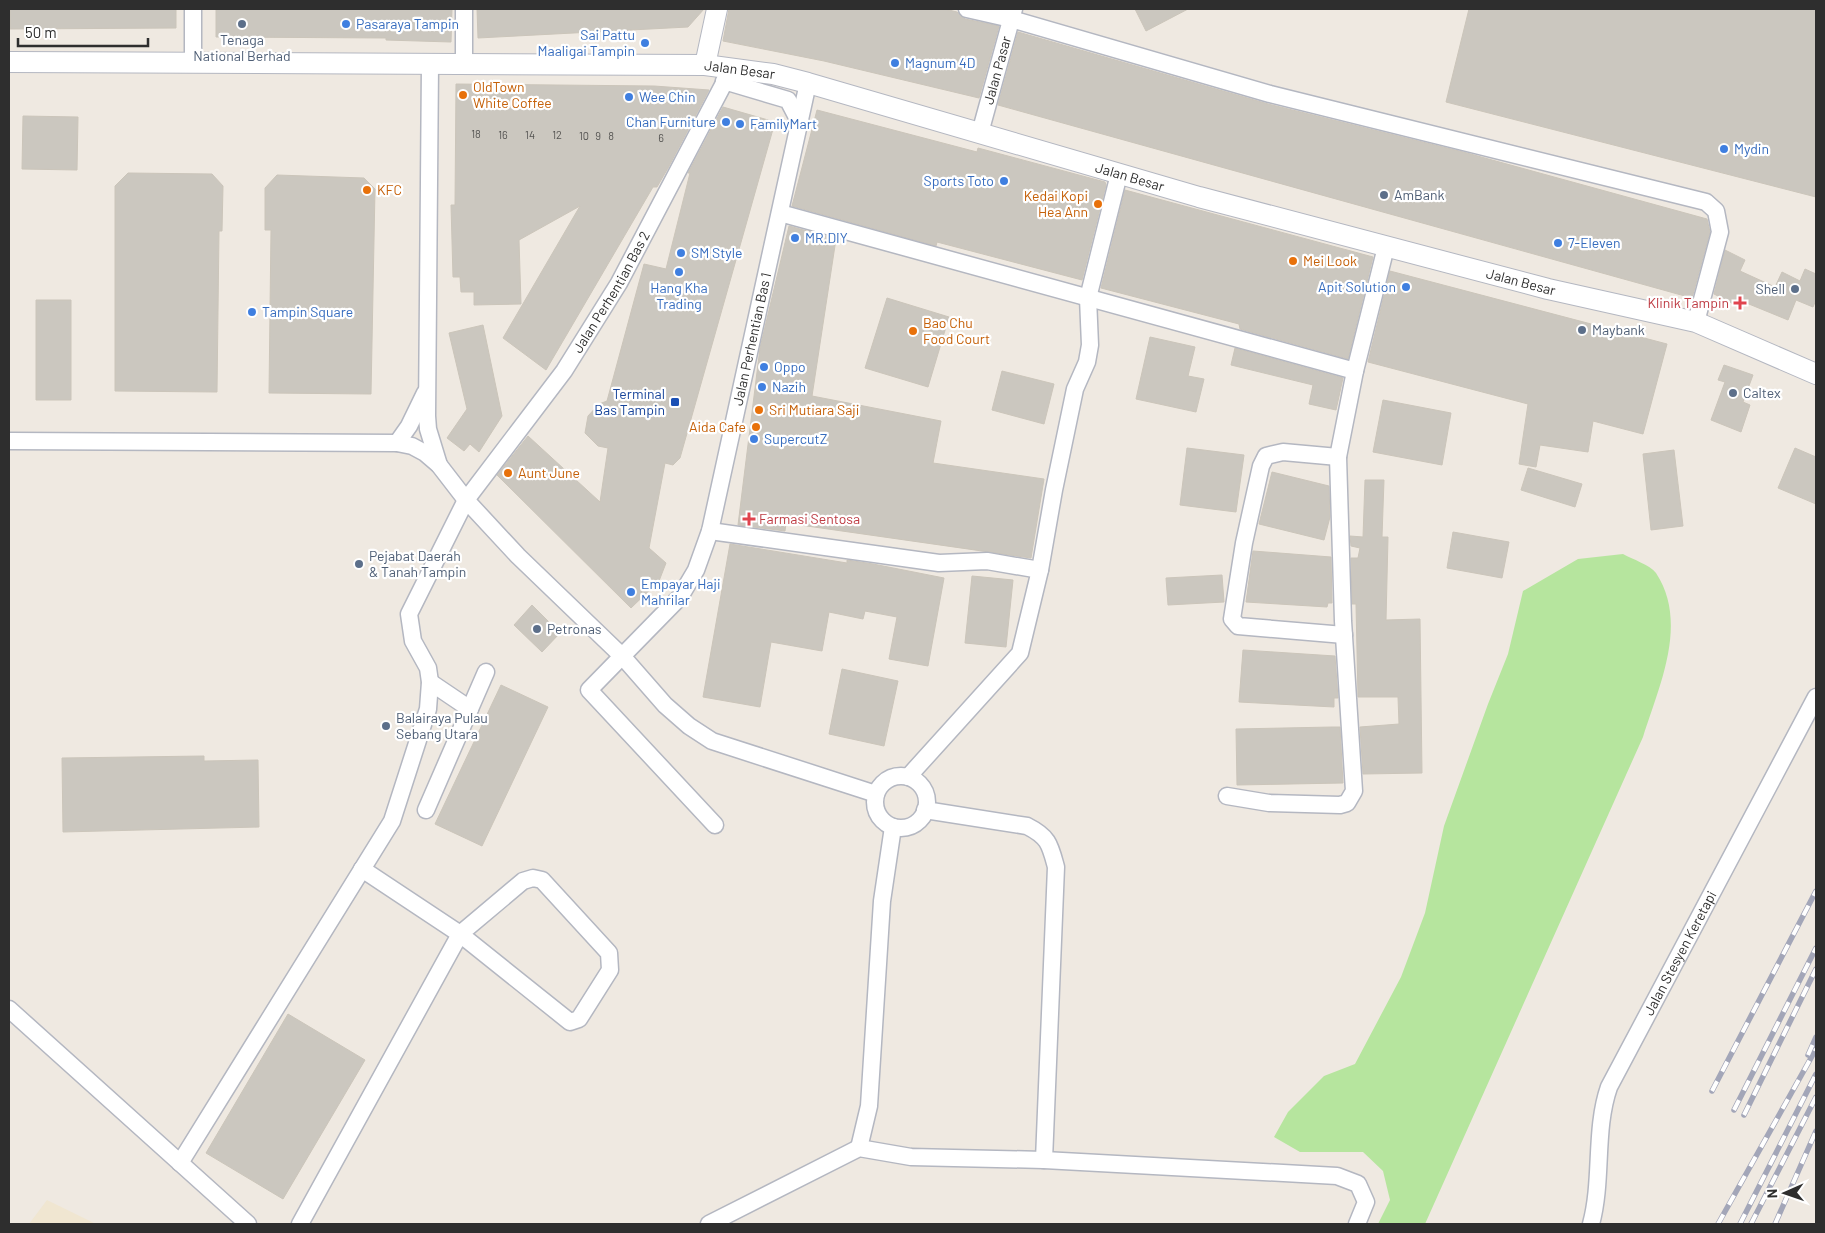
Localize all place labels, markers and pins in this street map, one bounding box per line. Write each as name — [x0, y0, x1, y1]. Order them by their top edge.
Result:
place label: Pasaraya Tampin — [356, 15, 459, 32]
marker: Tenaga National Berhad — [236, 18, 248, 30]
marker: Pasaraya Tampin — [340, 18, 352, 30]
place label: Sai Pattu Maaligai Tampin — [538, 26, 635, 59]
place label: Tenaga National Berhad — [193, 31, 291, 64]
marker: Sai Pattu Maaligai Tampin — [639, 37, 651, 49]
place label: Magnum 4D — [905, 54, 975, 71]
marker: Magnum 4D — [889, 57, 901, 69]
place label: OldTown White Coffee — [473, 78, 552, 111]
place label: Wee Chin — [639, 88, 696, 105]
marker: OldTown White Coffee — [457, 89, 469, 101]
marker: Wee Chin — [623, 91, 635, 103]
place label: Chan Furniture — [626, 113, 716, 130]
place label: FamilyMart — [750, 115, 817, 132]
marker: Chan Furniture — [720, 116, 732, 128]
marker: FamilyMart — [734, 118, 746, 130]
place label: Mydin — [1734, 140, 1769, 157]
marker: Mydin — [1718, 143, 1730, 155]
place label: Sports Toto — [924, 172, 994, 189]
marker: Sports Toto — [998, 175, 1010, 187]
place label: KFC — [377, 181, 402, 198]
marker: KFC — [361, 184, 373, 196]
place label: AmBank — [1394, 186, 1444, 203]
place label: Kedai Kopi Hea Ann — [1024, 187, 1088, 220]
marker: AmBank — [1378, 189, 1390, 201]
marker: Kedai Kopi Hea Ann — [1092, 198, 1104, 210]
place label: MR.DIY — [805, 229, 848, 246]
marker: MR.DIY — [789, 232, 801, 244]
place label: 7-Eleven — [1568, 234, 1621, 251]
marker: 7-Eleven — [1552, 237, 1564, 249]
place label: SM Style — [691, 244, 742, 261]
marker: SM Style — [675, 247, 687, 259]
place label: Mei Look — [1303, 252, 1357, 269]
marker: Mei Look — [1287, 255, 1299, 267]
marker: Hang Kha Trading — [673, 266, 685, 278]
place label: Apit Solution — [1318, 278, 1396, 295]
place label: Hang Kha Trading — [650, 279, 708, 312]
place label: Shell — [1755, 280, 1785, 297]
marker: Apit Solution — [1400, 281, 1412, 293]
marker: Shell — [1789, 283, 1801, 295]
place label: Klinik Tampin — [1647, 294, 1729, 311]
marker: Klinik Tampin — [1733, 296, 1747, 310]
place label: Tampin Square — [262, 303, 353, 320]
marker: Tampin Square — [246, 306, 258, 318]
place label: Bao Chu Food Court — [923, 314, 990, 347]
place label: Maybank — [1592, 321, 1645, 338]
marker: Maybank — [1576, 324, 1588, 336]
marker: Bao Chu Food Court — [907, 325, 919, 337]
place label: Oppo — [774, 358, 806, 375]
marker: Oppo — [758, 361, 770, 373]
place label: Nazih — [772, 378, 806, 395]
marker: Nazih — [756, 381, 768, 393]
place label: Caltex — [1743, 384, 1781, 401]
place label: Terminal Bas Tampin — [594, 385, 665, 418]
marker: Caltex — [1727, 387, 1739, 399]
marker: Terminal Bas Tampin — [669, 396, 681, 408]
place label: Sri Mutiara Saji — [769, 401, 859, 418]
marker: Sri Mutiara Saji — [753, 404, 765, 416]
place label: Aida Cafe — [689, 418, 746, 435]
marker: Aida Cafe — [750, 421, 762, 433]
place label: SupercutZ — [764, 430, 827, 447]
marker: SupercutZ — [748, 433, 760, 445]
place label: Aunt June — [518, 464, 580, 481]
marker: Aunt June — [502, 467, 514, 479]
place label: Farmasi Sentosa — [759, 510, 860, 527]
marker: Farmasi Sentosa — [743, 513, 755, 525]
place label: Pejabat Daerah & Tanah Tampin — [369, 547, 466, 580]
marker: Pejabat Daerah & Tanah Tampin — [353, 558, 365, 570]
place label: Empayar Haji Mahrilar — [641, 575, 721, 608]
marker: Empayar Haji Mahrilar — [625, 586, 637, 598]
place label: Petronas — [547, 620, 602, 637]
marker: Petronas — [531, 623, 543, 635]
place label: Balairaya Pulau Sebang Utara — [396, 709, 488, 742]
marker: Balairaya Pulau Sebang Utara — [380, 720, 392, 732]

